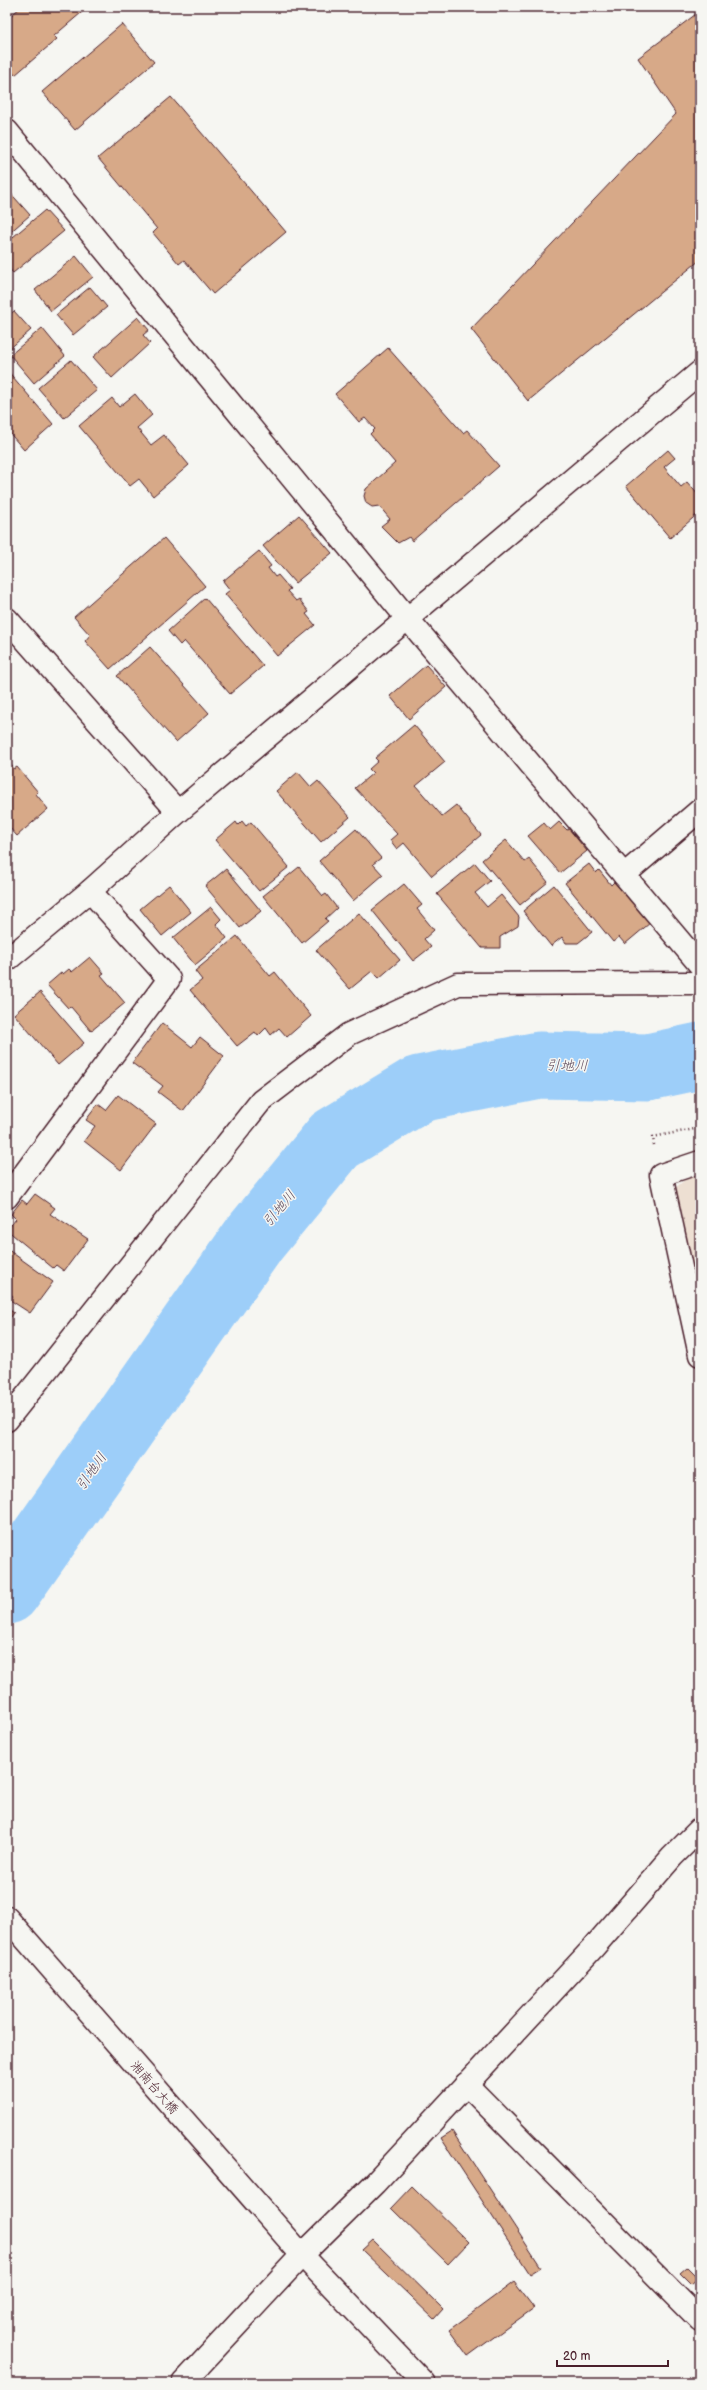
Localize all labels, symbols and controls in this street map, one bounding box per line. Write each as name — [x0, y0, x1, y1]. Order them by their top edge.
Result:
water label: 引地川 — [546, 1057, 588, 1074]
water label: 引地川 — [259, 1187, 299, 1230]
water label: 引地川 — [72, 1449, 110, 1493]
street label: 湘南台大橋 — [127, 2058, 182, 2117]
scale bar — [557, 2342, 668, 2368]
text: 20 m — [563, 2349, 590, 2364]

